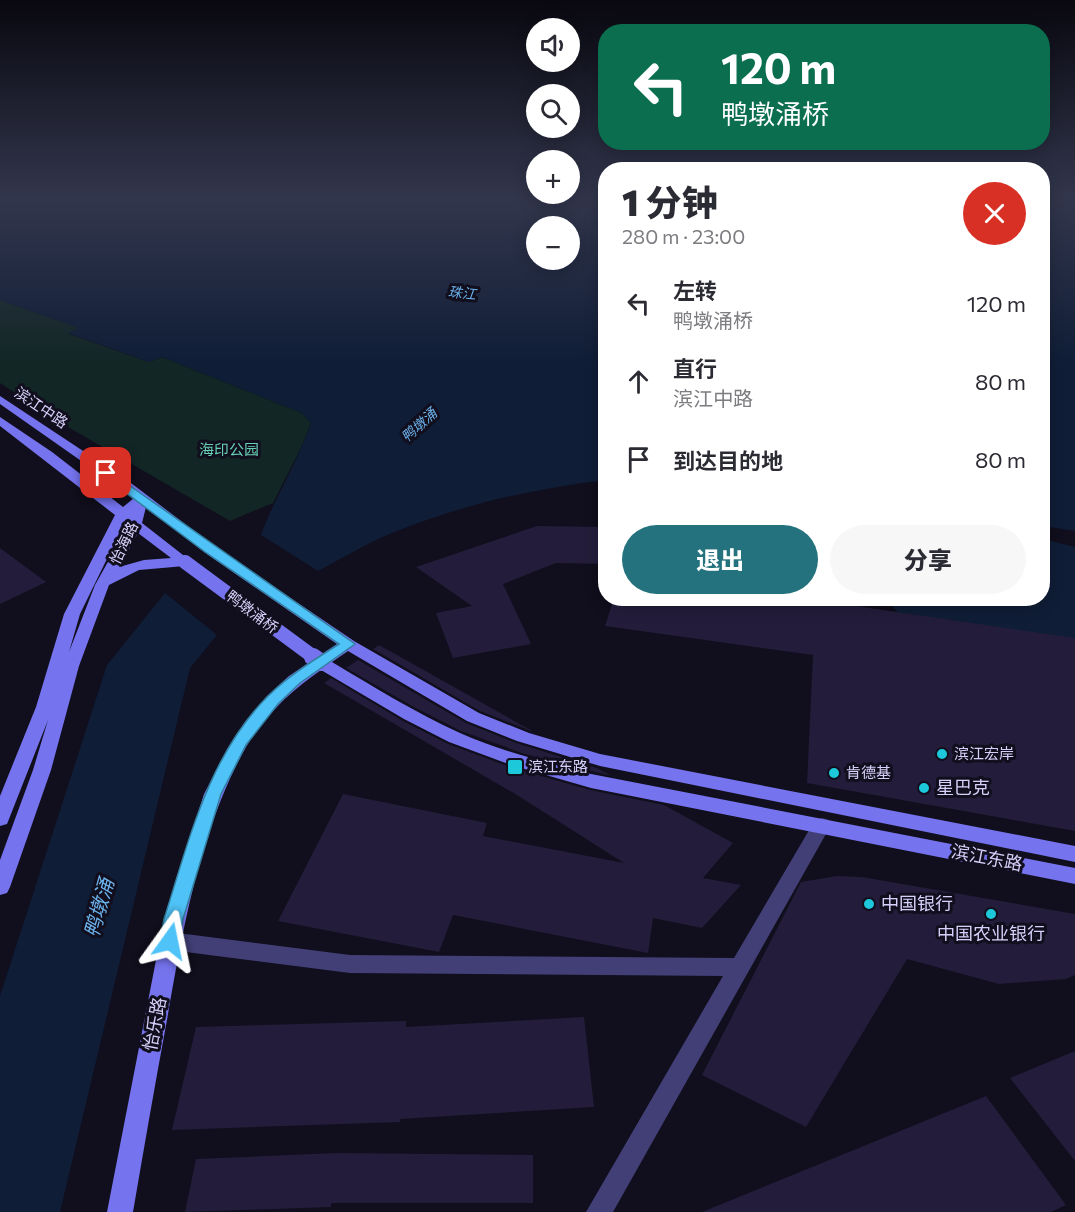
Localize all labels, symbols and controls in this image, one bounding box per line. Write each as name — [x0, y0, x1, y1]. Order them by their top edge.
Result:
map controls — [526, 18, 580, 270]
button: sound — [526, 18, 580, 72]
text: 120 m — [721, 41, 836, 93]
icon: left — [622, 48, 700, 126]
button: search — [526, 84, 580, 138]
text: 鸭墩涌桥 — [721, 97, 829, 130]
button: + — [526, 150, 580, 204]
text: 1 分钟 — [622, 179, 718, 223]
button: close — [963, 182, 1026, 245]
button: − — [526, 216, 580, 270]
text: 280 m · 23:00 — [622, 224, 745, 248]
text: 左转 — [673, 277, 717, 304]
water label: 珠江 — [447, 283, 479, 303]
icon: left — [622, 287, 655, 320]
text: 120 m — [967, 290, 1026, 317]
text: 鸭墩涌桥 — [673, 308, 753, 332]
text: 直行 — [673, 355, 717, 382]
icon: ahead — [622, 365, 655, 398]
text: 80 m — [975, 368, 1026, 395]
street label: 滨江中路 — [12, 383, 71, 431]
text: 滨江中路 — [673, 386, 753, 410]
water label: 鸭墩涌 — [397, 403, 441, 445]
park label: 海印公园 — [199, 440, 259, 458]
icon: arrive — [622, 443, 655, 476]
text: 80 m — [975, 446, 1026, 473]
pin — [80, 447, 131, 498]
text: 到达目的地 — [673, 447, 783, 474]
icon: arrive — [89, 456, 122, 489]
street label: 怡海路 — [105, 518, 141, 567]
button: 退出 — [622, 525, 818, 594]
button: 分享 — [830, 525, 1026, 594]
street label: 鸭墩涌桥 — [223, 586, 282, 636]
place label: 滨江宏岸 — [954, 744, 1014, 762]
marker: 滨江宏岸 — [935, 747, 949, 761]
place label: 滨江东路 — [528, 757, 588, 775]
marker: 滨江东路 — [506, 758, 524, 776]
place label: 肯德基 — [846, 763, 891, 781]
marker: 肯德基 — [827, 766, 841, 780]
place label: 星巴克 — [936, 776, 990, 798]
marker: 星巴克 — [917, 781, 931, 795]
street label: 滨江东路 — [950, 839, 1025, 875]
water label: 鸭墩涌 — [78, 874, 118, 940]
place label: 中国银行 — [881, 892, 953, 914]
marker: 中国银行 — [862, 897, 876, 911]
marker: 中国农业银行 — [984, 907, 998, 921]
position arrow — [138, 909, 202, 973]
place label: 中国农业银行 — [937, 922, 1045, 944]
street label: 怡乐路 — [138, 995, 170, 1052]

